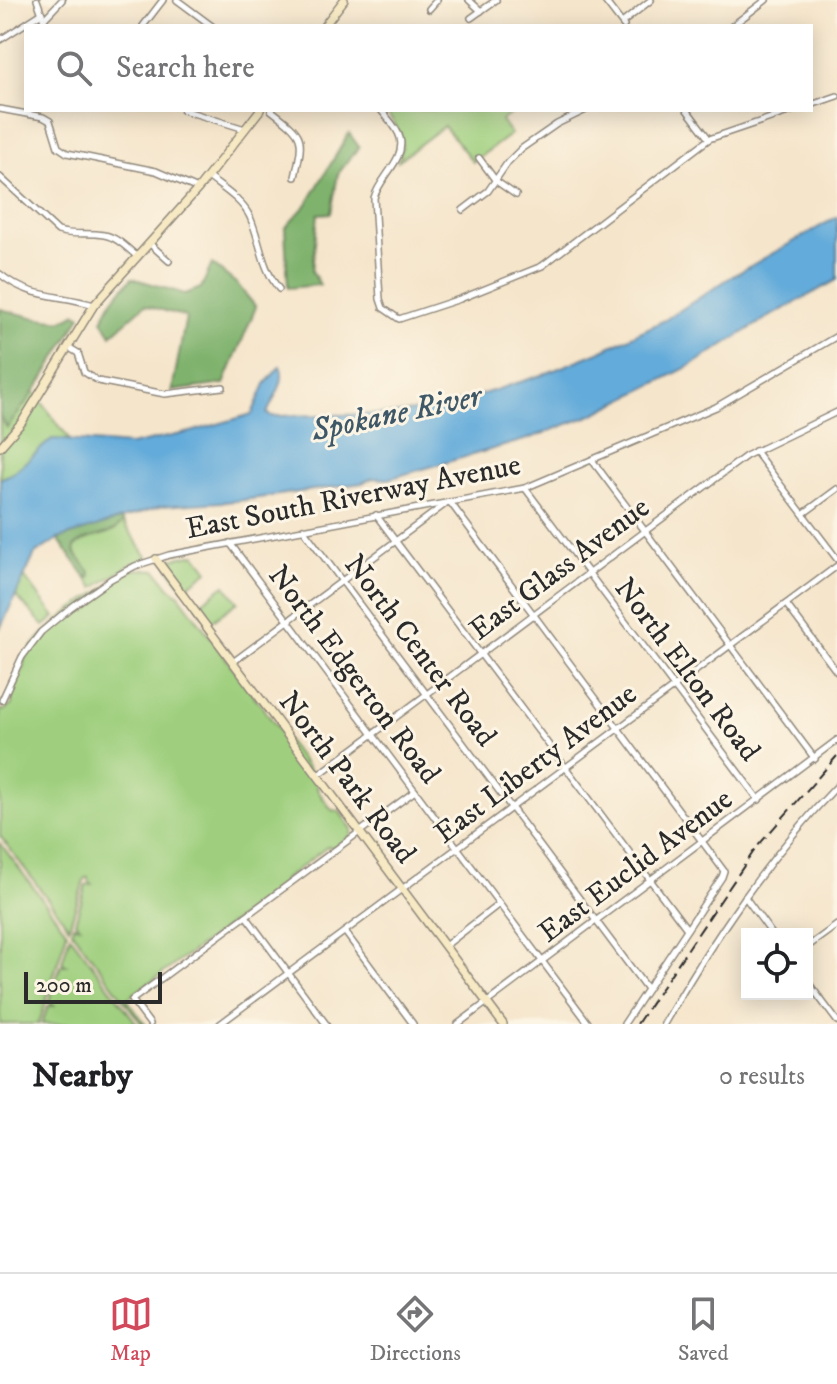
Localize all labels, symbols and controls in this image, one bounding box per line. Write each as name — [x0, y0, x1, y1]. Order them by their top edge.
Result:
search box — [24, 24, 813, 112]
icon: search — [52, 46, 96, 90]
text: Search here — [116, 50, 255, 87]
water label: Spokane River — [307, 376, 488, 452]
street label: East South Riverway Avenue — [183, 447, 524, 548]
street label: East Glass Avenue — [463, 490, 657, 649]
street label: North Center Road — [335, 547, 504, 754]
street label: North Edgerton Road — [260, 558, 448, 792]
street label: North Elton Road — [606, 571, 768, 769]
street label: East Liberty Avenue — [427, 676, 644, 852]
street label: North Park Road — [270, 684, 424, 871]
street label: East Euclid Avenue — [532, 781, 740, 951]
map controls — [741, 928, 813, 1000]
button: locate — [741, 928, 813, 1000]
scale bar — [24, 968, 162, 1004]
text: 200 m — [36, 972, 92, 999]
text: Nearby — [32, 1055, 133, 1097]
text: 0 results — [719, 1060, 805, 1093]
tab: Map — [109, 1292, 153, 1367]
tab: Directions — [370, 1292, 461, 1367]
tab: Saved — [678, 1292, 728, 1367]

